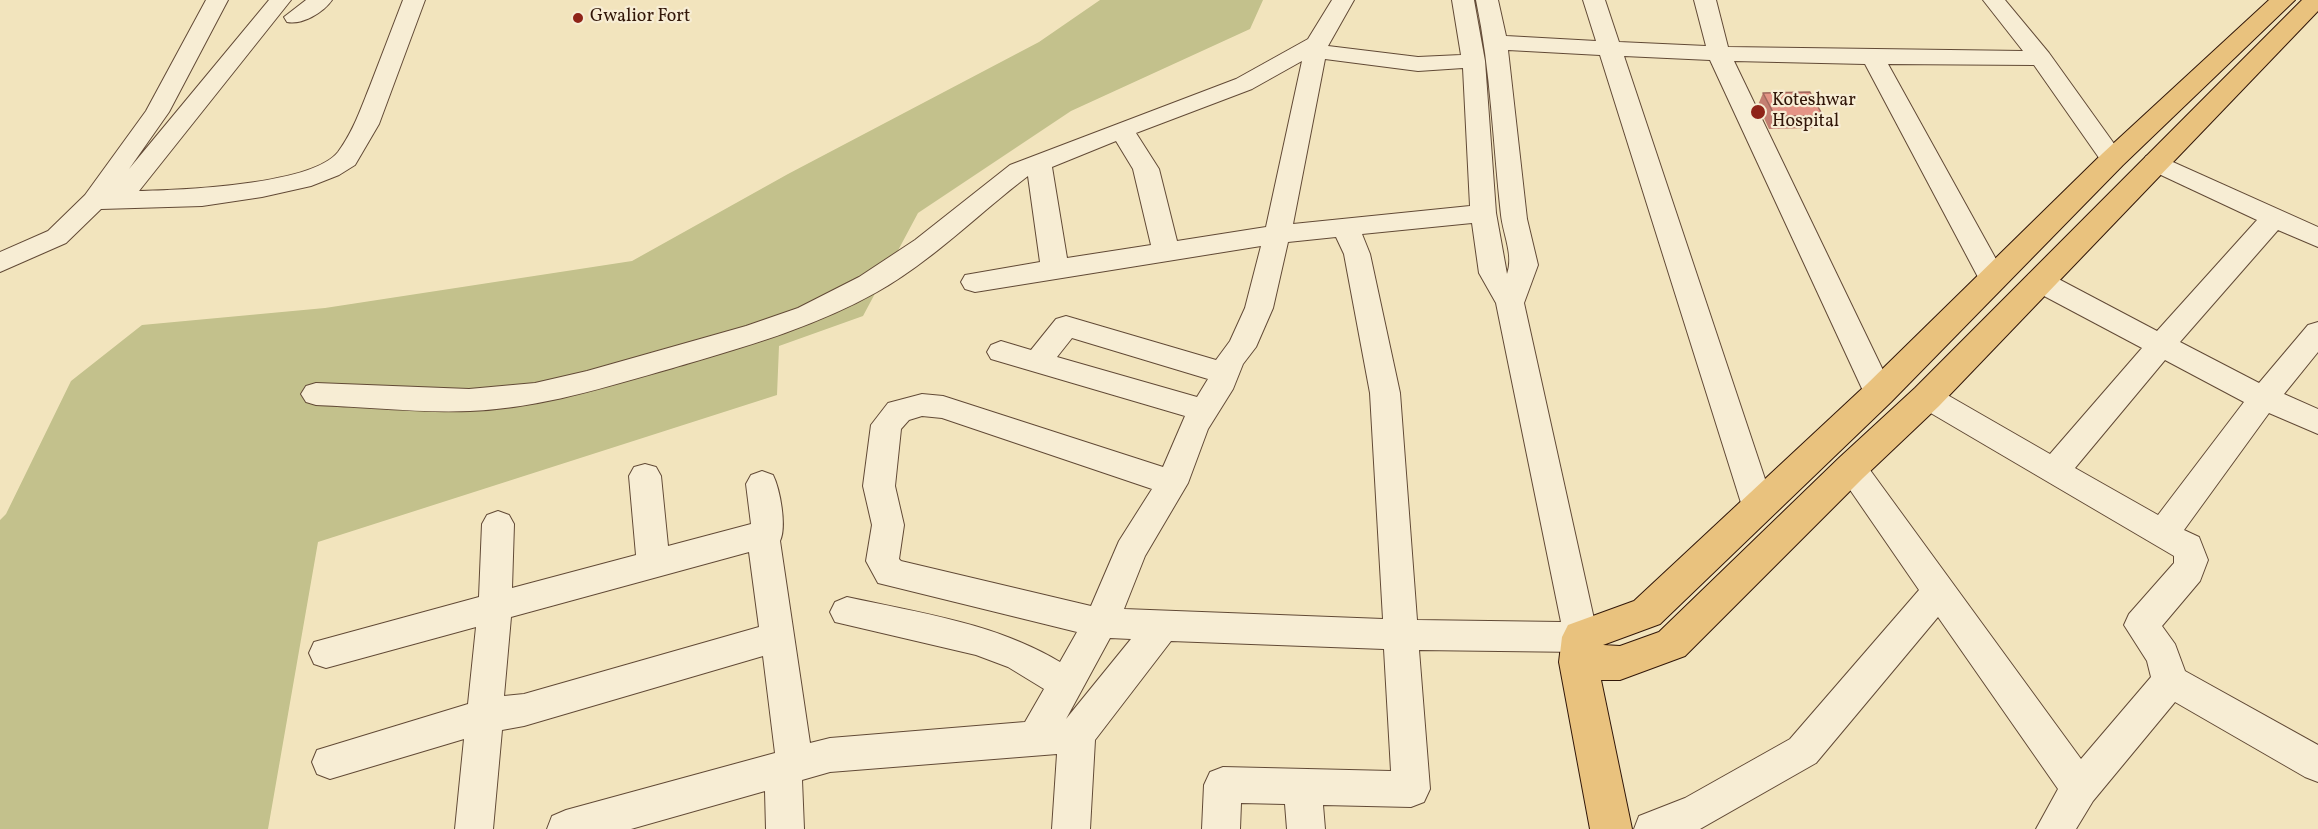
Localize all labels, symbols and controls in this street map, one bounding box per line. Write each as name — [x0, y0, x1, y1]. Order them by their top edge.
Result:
place label: Gwalior Fort — [590, 7, 690, 29]
marker: Gwalior Fort — [571, 11, 585, 25]
place label: Koteshwar Hospital — [1772, 91, 1856, 134]
marker: Koteshwar Hospital — [1749, 103, 1767, 121]

